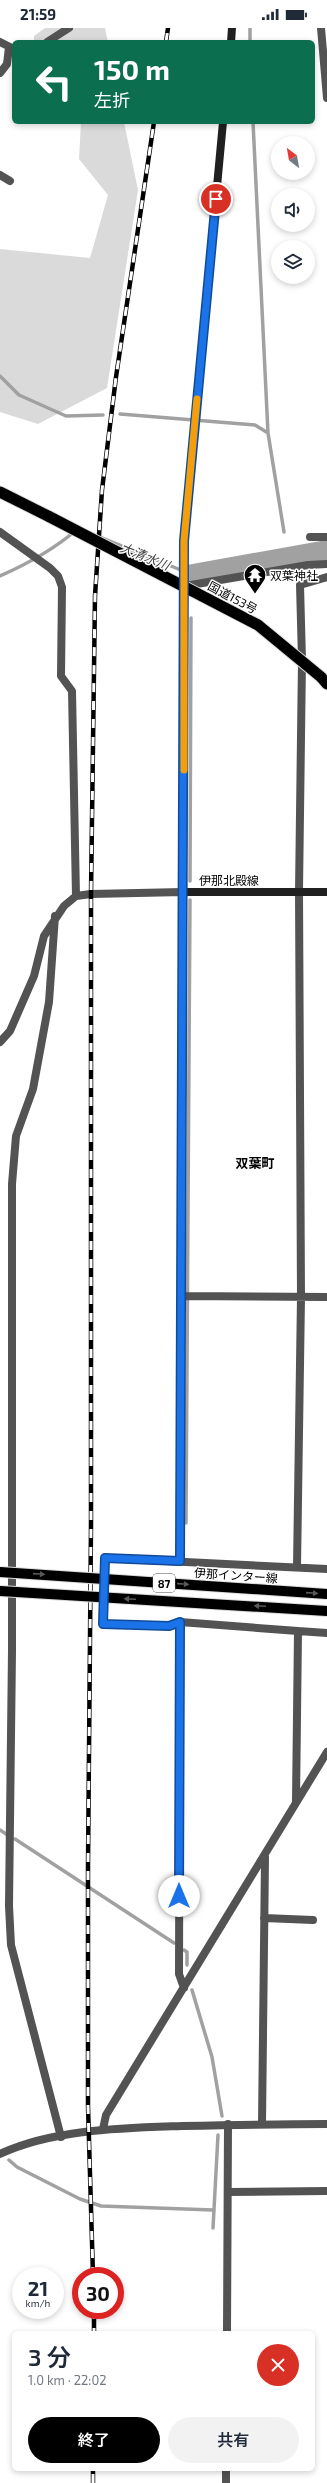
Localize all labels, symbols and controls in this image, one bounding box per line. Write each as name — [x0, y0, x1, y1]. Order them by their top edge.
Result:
text: 21:59 — [20, 5, 56, 23]
text: 150 m — [94, 52, 170, 86]
icon: left — [28, 56, 80, 108]
text: 左折 — [94, 89, 130, 111]
north arrow — [271, 136, 315, 180]
map controls — [271, 136, 315, 284]
pin — [199, 182, 233, 216]
icon: arrive — [205, 188, 227, 210]
button: sound — [271, 188, 315, 232]
button: layers — [271, 240, 315, 284]
water label: 大清水川 — [118, 539, 174, 574]
temple icon: 双葉神社 — [242, 562, 268, 595]
place label: 双葉神社 — [270, 568, 318, 582]
street label: 国道153号 — [206, 578, 260, 616]
street label: 伊那北殿線 — [199, 873, 259, 887]
district label: 双葉町 — [235, 1155, 275, 1171]
street label: 伊那インター線 — [194, 1565, 278, 1585]
one-way arrow — [33, 1571, 45, 1578]
road number: 87 — [153, 1574, 175, 1592]
one-way arrow — [177, 1581, 190, 1587]
one-way arrow — [306, 1589, 318, 1596]
one-way arrow — [124, 1595, 136, 1602]
one-way arrow — [254, 1603, 266, 1610]
position arrow — [158, 1875, 200, 1917]
speed limit sign: 30 — [72, 2267, 124, 2319]
text: 21 — [28, 2276, 48, 2300]
text: km/h — [26, 2297, 50, 2309]
text: 3 分 — [28, 2342, 71, 2371]
button: close — [257, 2344, 299, 2386]
text: 1.0 km · 22:02 — [28, 2372, 107, 2388]
button: 終了 — [28, 2417, 160, 2463]
button: 共有 — [168, 2417, 299, 2463]

